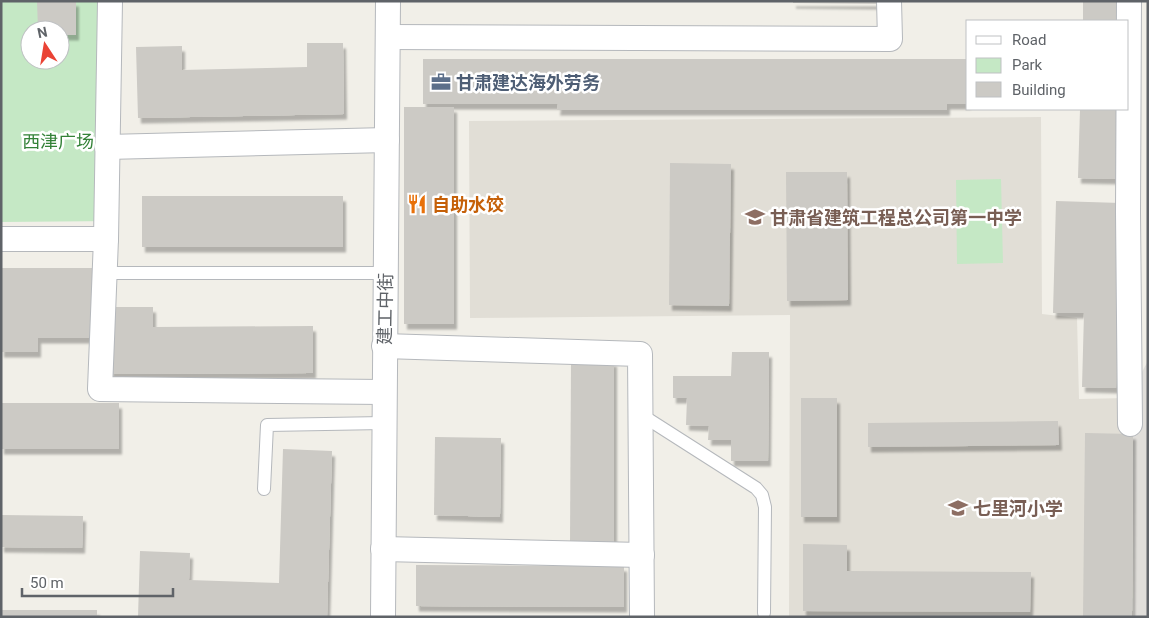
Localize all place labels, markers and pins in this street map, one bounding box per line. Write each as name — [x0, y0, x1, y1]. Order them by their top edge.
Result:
office icon: 甘肃建达海外劳务 — [430, 71, 452, 93]
place label: 甘肃建达海外劳务 — [456, 72, 600, 93]
restaurant icon: 自助水饺 — [406, 193, 428, 215]
place label: 自助水饺 — [432, 194, 504, 215]
school or university icon: 甘肃省建筑工程总公司第一中学 — [744, 206, 766, 228]
place label: 甘肃省建筑工程总公司第一中学 — [770, 207, 1022, 228]
school or university icon: 七里河小学 — [947, 497, 969, 519]
place label: 七里河小学 — [973, 498, 1063, 519]

